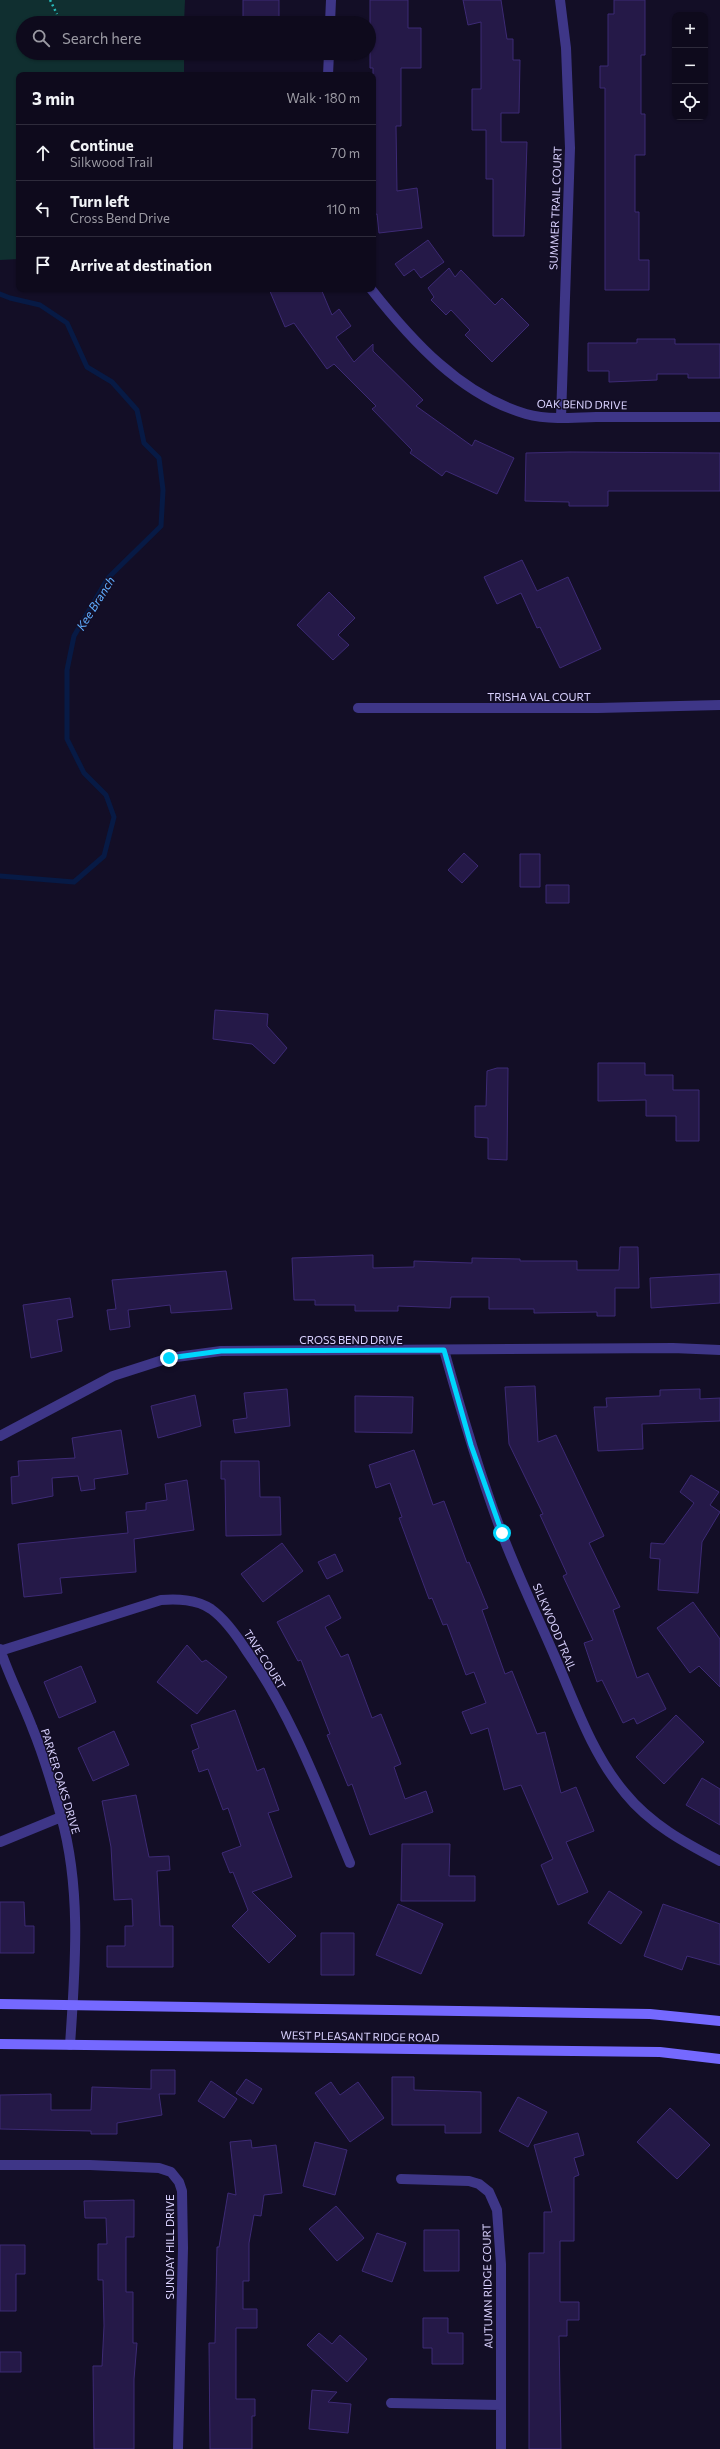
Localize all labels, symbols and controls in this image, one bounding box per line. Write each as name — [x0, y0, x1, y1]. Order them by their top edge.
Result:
map controls — [672, 12, 708, 120]
button: + — [672, 12, 708, 48]
search box — [16, 16, 376, 60]
icon: search — [30, 27, 52, 49]
text: Search here — [62, 29, 141, 47]
button: − — [672, 48, 708, 84]
button: locate — [672, 84, 708, 120]
text: 3 min — [32, 88, 75, 109]
text: Walk · 180 m — [286, 90, 360, 106]
text: Continue — [70, 136, 134, 154]
icon: ahead — [32, 142, 54, 164]
text: 70 m — [331, 145, 360, 161]
street label: SUMMER TRAIL COURT — [546, 146, 564, 270]
text: Silkwood Trail — [70, 154, 153, 170]
text: Turn left — [70, 192, 129, 210]
icon: left — [32, 198, 54, 220]
text: 110 m — [327, 201, 360, 217]
text: Cross Bend Drive — [70, 210, 170, 226]
icon: arrive — [32, 254, 54, 276]
text: Arrive at destination — [70, 256, 212, 274]
street label: OAK BEND DRIVE — [537, 397, 627, 411]
water label: Kee Branch — [73, 573, 117, 633]
street label: TRISHA VAL COURT — [487, 690, 591, 703]
street label: CROSS BEND DRIVE — [299, 1333, 403, 1346]
route end — [160, 1349, 178, 1367]
route start — [493, 1524, 511, 1542]
street label: SILKWOOD TRAIL — [531, 1581, 579, 1673]
street label: TAVE COURT — [242, 1627, 288, 1691]
street label: PARKER OAKS DRIVE — [39, 1727, 83, 1835]
street label: WEST PLEASANT RIDGE ROAD — [280, 2028, 440, 2044]
street label: SUNDAY HILL DRIVE — [163, 2194, 176, 2300]
street label: AUTUMN RIDGE COURT — [479, 2223, 495, 2349]

